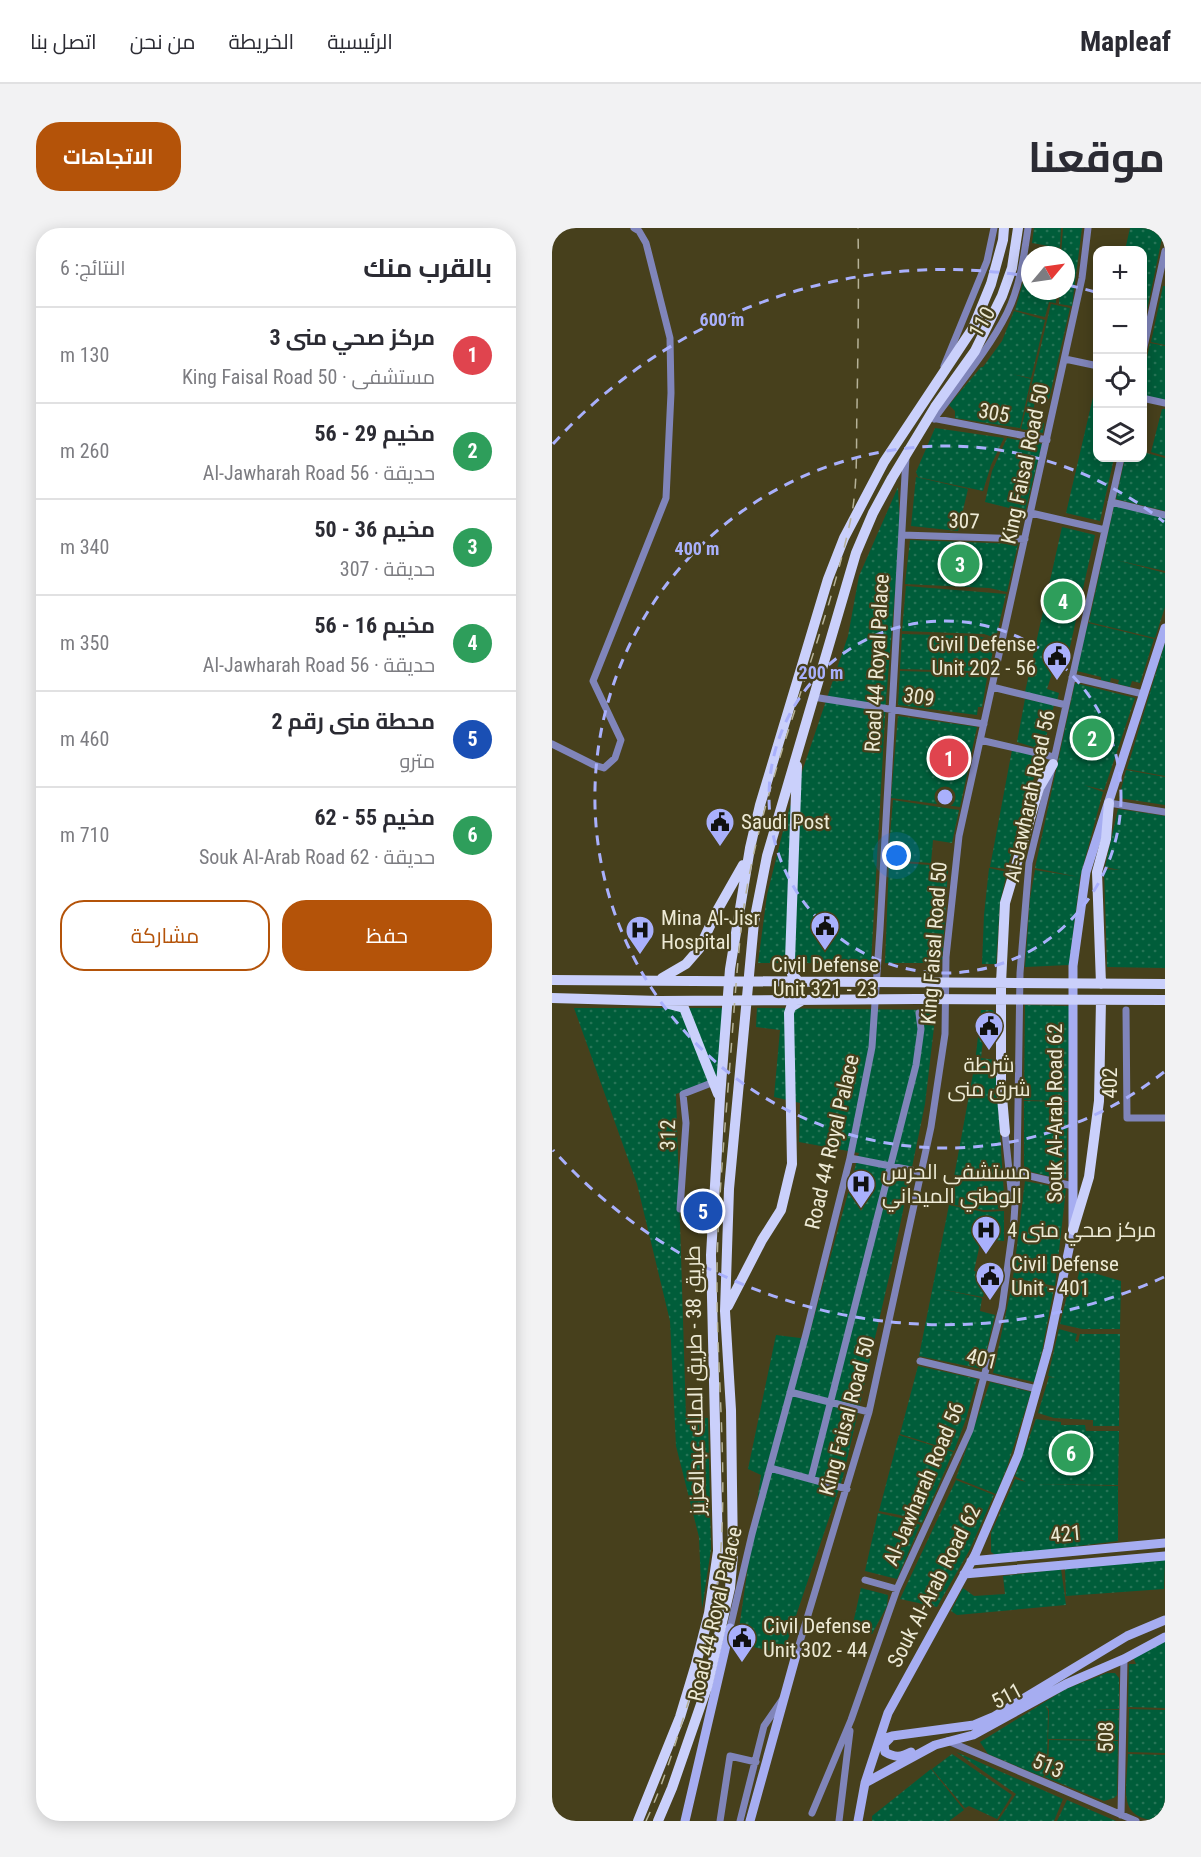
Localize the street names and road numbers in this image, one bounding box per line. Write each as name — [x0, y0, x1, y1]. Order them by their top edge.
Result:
street label: 110 — [964, 303, 1000, 341]
street label: King Faisal Road 50 — [996, 382, 1054, 546]
street label: 305 — [976, 398, 1012, 428]
street label: 307 — [948, 508, 980, 534]
street label: Road 44 Royal Palace — [860, 573, 894, 753]
street label: 309 — [902, 683, 936, 711]
street label: Al-Jawharah Road 56 — [1000, 708, 1060, 884]
street label: King Faisal Road 50 — [916, 861, 952, 1025]
street label: Souk Al-Arab Road 62 — [1043, 1023, 1067, 1203]
street label: Road 44 Royal Palace — [800, 1052, 864, 1232]
street label: 402 — [1098, 1067, 1122, 1099]
street label: 312 — [656, 1119, 680, 1151]
street label: طريق 38 - طريق الملك عبدالعزيز — [681, 1245, 710, 1516]
street label: King Faisal Road 50 — [814, 1334, 880, 1498]
street label: 401 — [964, 1344, 1000, 1374]
street label: Al-Jawharah Road 56 — [879, 1399, 969, 1569]
street label: Souk Al-Arab Road 62 — [883, 1501, 985, 1671]
street label: 421 — [1049, 1521, 1083, 1547]
street label: Road 44 Royal Palace — [683, 1524, 747, 1704]
street label: 511 — [988, 1678, 1026, 1714]
street label: 508 — [1094, 1721, 1118, 1753]
street label: 513 — [1029, 1749, 1067, 1783]

